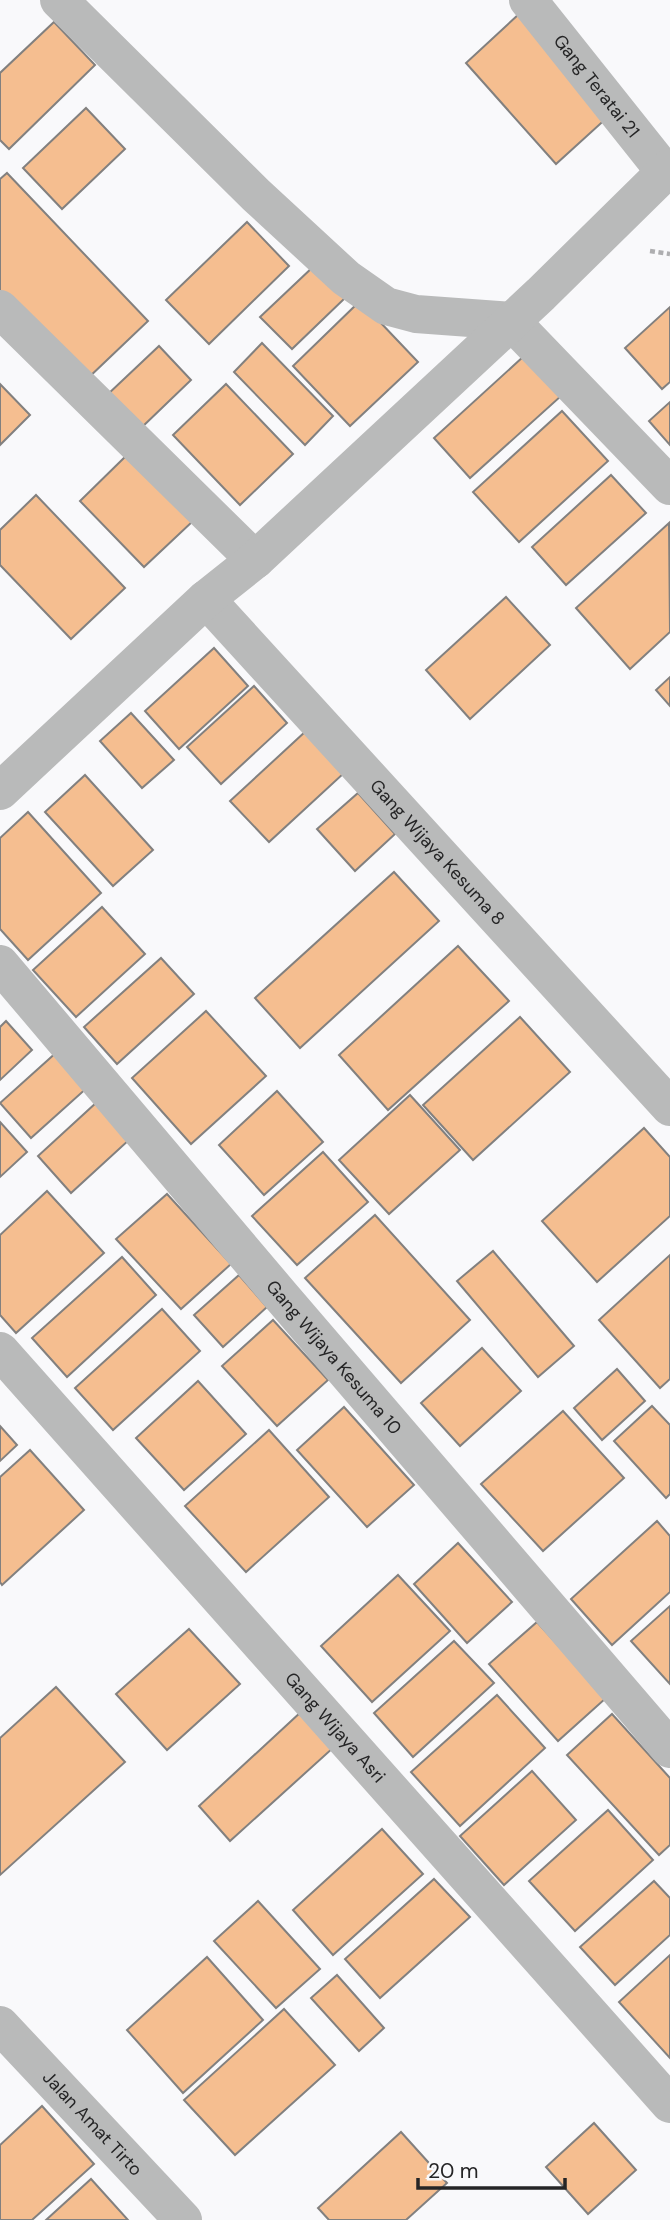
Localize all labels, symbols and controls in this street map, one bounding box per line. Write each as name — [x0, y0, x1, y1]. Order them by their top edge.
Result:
street label: Gang Teratai 21 — [548, 29, 645, 143]
street label: Gang Wijaya Kesuma 8 — [365, 774, 510, 930]
street label: Gang Wijaya Kesuma 10 — [261, 1275, 407, 1440]
street label: Gang Wijaya Asri — [279, 1667, 391, 1788]
street label: Jalan Amat Tirto — [37, 2066, 148, 2181]
scale bar — [418, 2146, 565, 2190]
text: 20 m — [428, 2157, 479, 2185]

